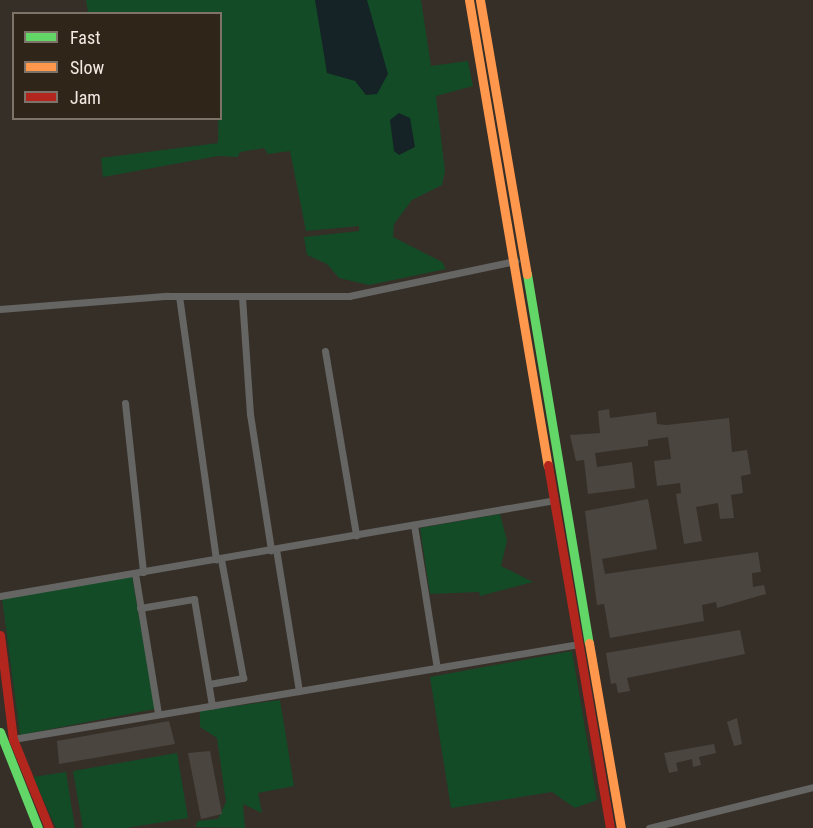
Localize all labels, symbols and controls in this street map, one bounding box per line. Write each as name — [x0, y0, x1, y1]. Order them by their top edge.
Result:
legend — [12, 12, 222, 120]
text: Fast — [70, 27, 101, 48]
text: Slow — [70, 57, 104, 78]
text: Jam — [70, 87, 101, 108]

